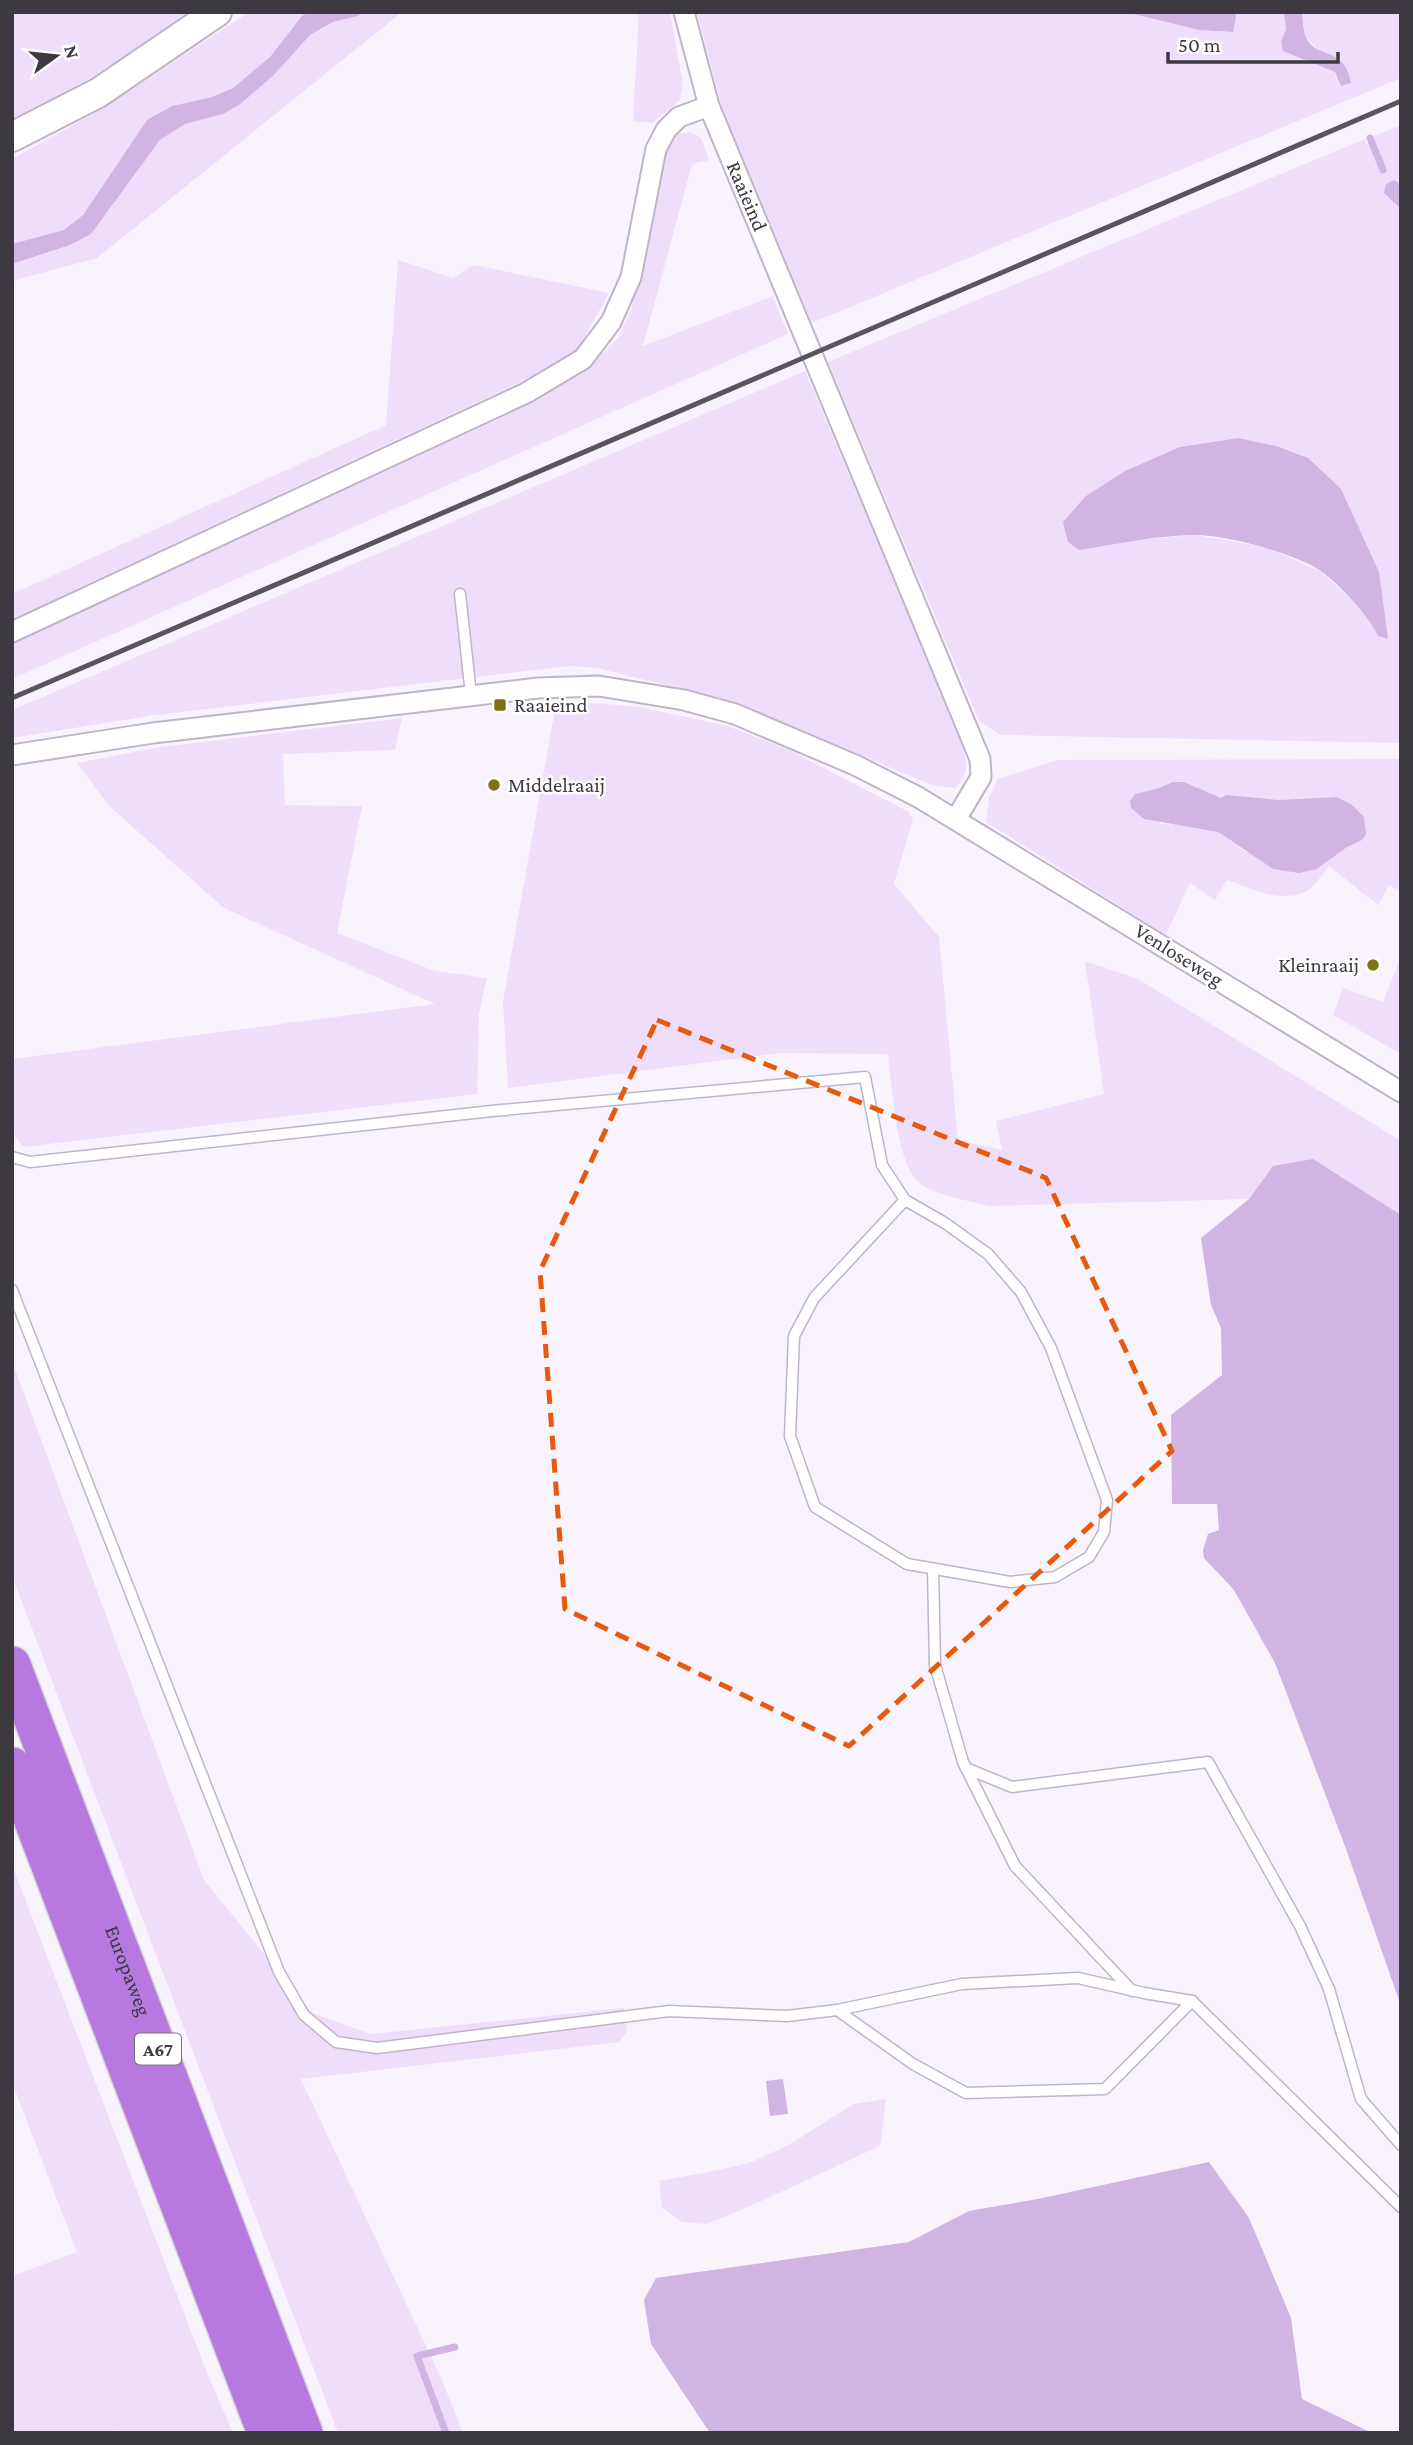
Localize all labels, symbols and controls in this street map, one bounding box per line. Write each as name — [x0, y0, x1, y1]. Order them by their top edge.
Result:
north arrow — [21, 21, 91, 91]
scale bar — [1168, 21, 1338, 65]
text: 50 m — [1178, 33, 1221, 57]
text: N — [60, 43, 84, 61]
street label: Raaieind — [722, 157, 772, 235]
place label: Raaieind — [514, 693, 587, 717]
marker: Raaieind — [492, 697, 508, 713]
place label: Middelraaij — [508, 773, 605, 797]
marker: Middelraaij — [486, 777, 502, 793]
street label: Venloseweg — [1130, 918, 1228, 992]
place label: Kleinraaij — [1278, 953, 1359, 977]
marker: Kleinraaij — [1365, 957, 1381, 973]
street label: Europaweg — [100, 1922, 156, 2019]
road number: A67 — [135, 2034, 181, 2064]

